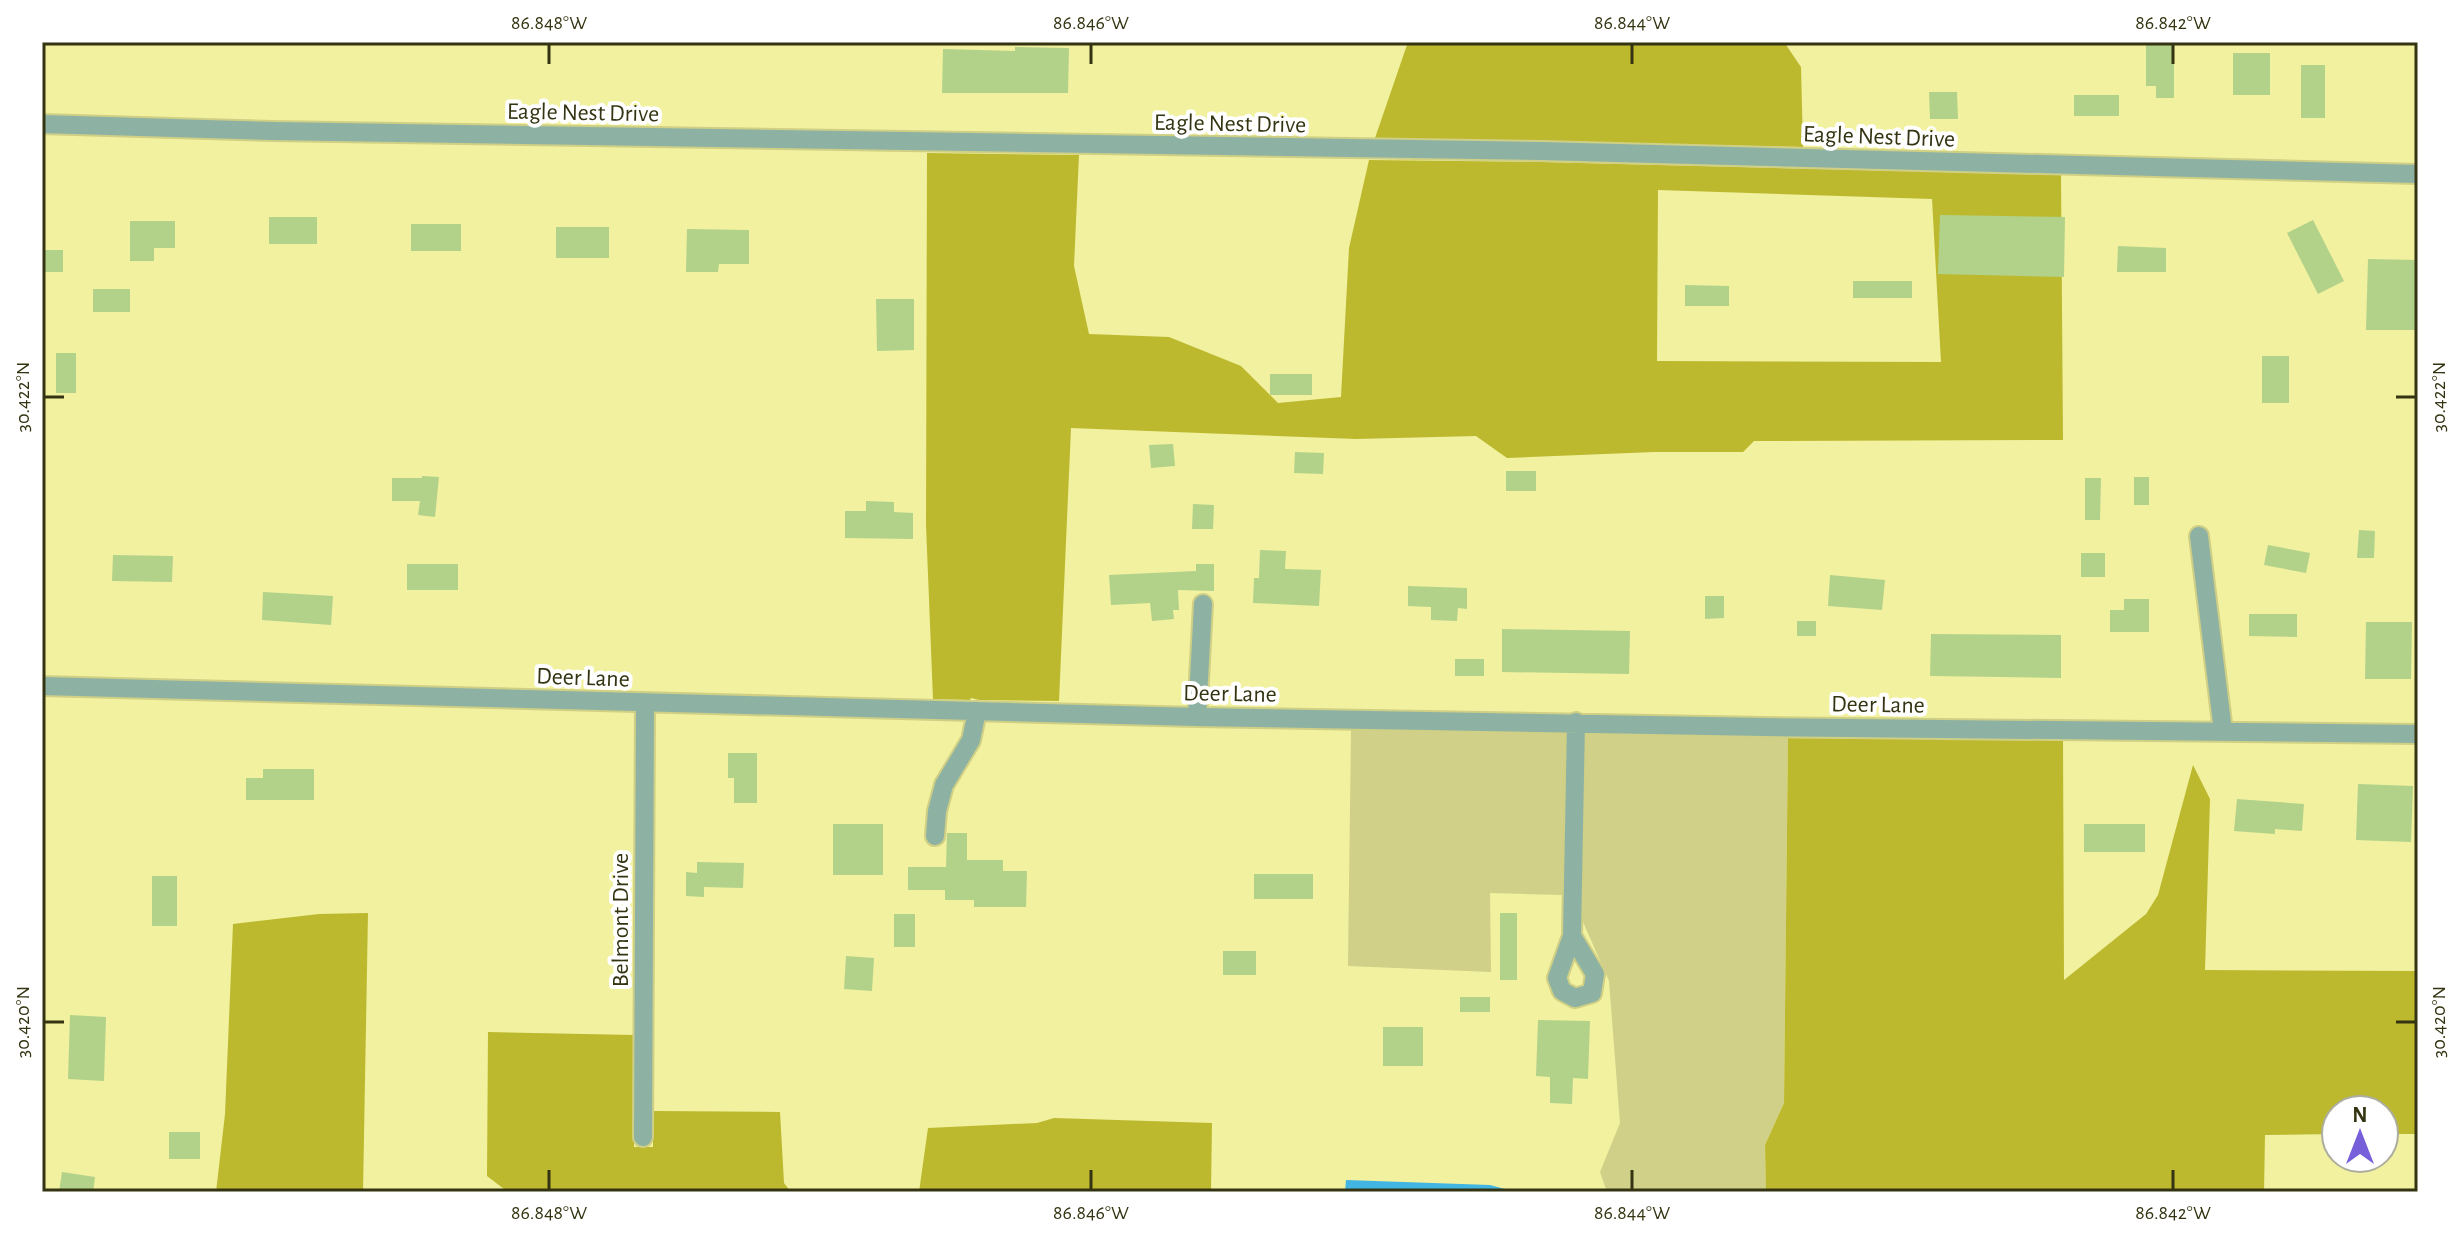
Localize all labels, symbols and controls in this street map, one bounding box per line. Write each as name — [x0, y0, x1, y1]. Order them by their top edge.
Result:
text: 86.848°W — [511, 13, 587, 33]
text: 86.846°W — [1053, 13, 1129, 33]
text: 86.844°W — [1594, 13, 1670, 33]
text: 86.842°W — [2135, 13, 2211, 33]
street label: Eagle Nest Drive — [507, 100, 659, 126]
street label: Eagle Nest Drive — [1154, 111, 1306, 137]
street label: Eagle Nest Drive — [1802, 122, 1955, 152]
text: 30.422°N — [13, 362, 33, 432]
text: 30.422°N — [2429, 362, 2449, 432]
street label: Deer Lane — [536, 664, 630, 692]
street label: Deer Lane — [1183, 681, 1277, 707]
street label: Deer Lane — [1831, 692, 1925, 718]
street label: Belmont Drive — [609, 853, 633, 987]
text: 30.420°N — [13, 986, 33, 1058]
text: 30.420°N — [2429, 986, 2449, 1058]
north arrow — [2320, 1094, 2400, 1174]
text: N — [2352, 1104, 2368, 1126]
text: 86.848°W — [511, 1203, 587, 1223]
text: 86.846°W — [1053, 1203, 1129, 1223]
text: 86.844°W — [1594, 1203, 1670, 1223]
text: 86.842°W — [2135, 1203, 2211, 1223]

